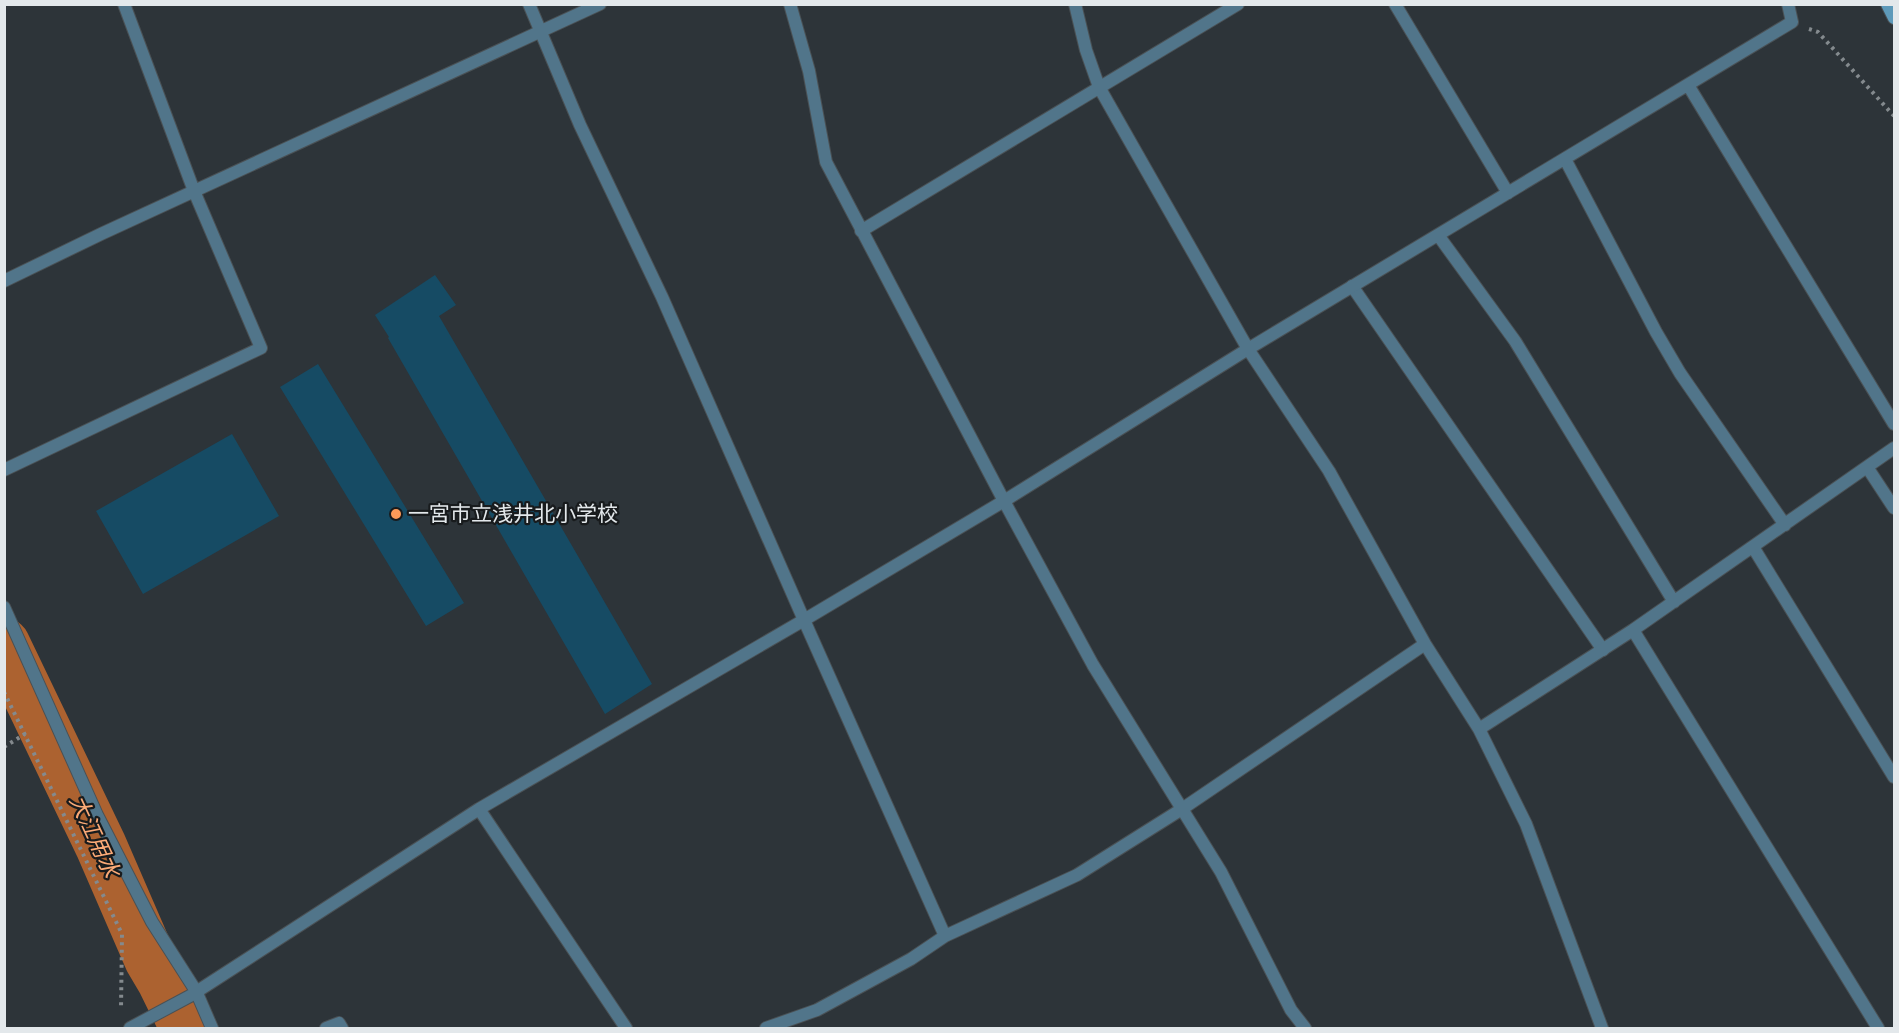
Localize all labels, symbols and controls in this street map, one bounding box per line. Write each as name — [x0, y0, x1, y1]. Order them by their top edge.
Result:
place label: 一宮市立浅井北小学校 — [408, 501, 618, 526]
marker: 一宮市立浅井北小学校 — [389, 507, 403, 521]
water label: 大江用水 — [64, 791, 126, 884]

